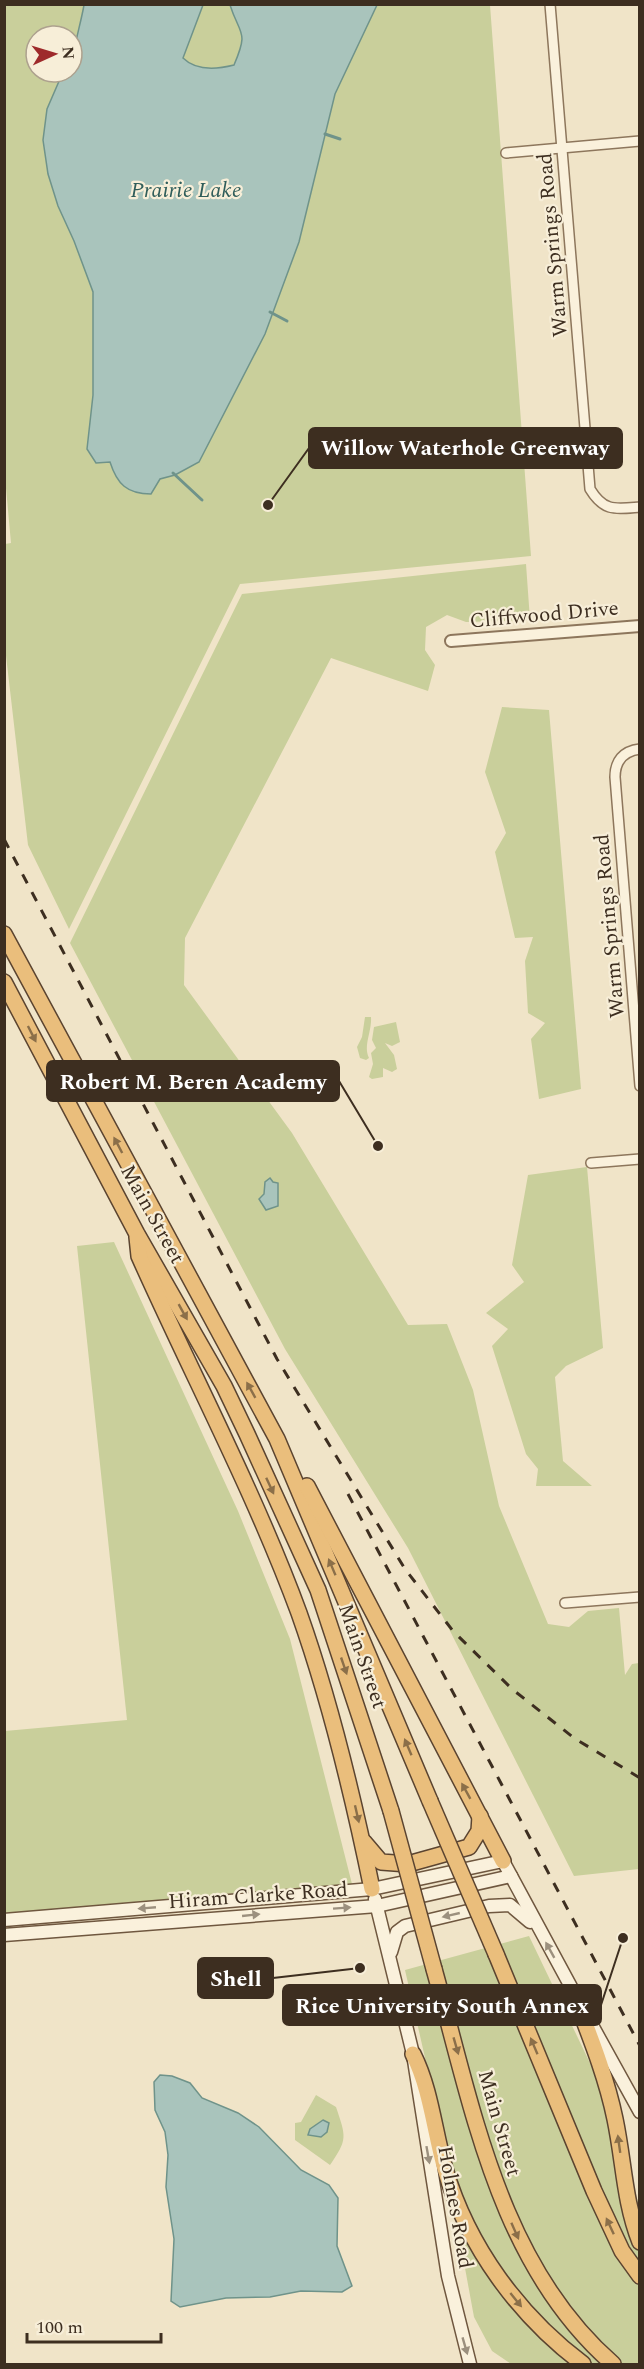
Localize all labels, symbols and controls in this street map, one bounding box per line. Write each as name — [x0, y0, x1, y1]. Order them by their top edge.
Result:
north arrow — [24, 24, 84, 84]
text: N — [56, 46, 80, 60]
street label: Warm Springs Road — [529, 151, 577, 339]
water label: Prairie Lake — [130, 174, 242, 207]
callout: Willow Waterhole Greenway — [309, 428, 622, 468]
text: Willow Waterhole Greenway — [321, 432, 611, 465]
street label: Cliffwood Drive — [468, 593, 620, 637]
street label: Warm Springs Road — [586, 832, 634, 1020]
one-way arrow — [27, 1025, 36, 1042]
callout: Robert M. Beren Academy — [47, 1061, 339, 1101]
text: Robert M. Beren Academy — [59, 1066, 328, 1099]
one-way arrow — [113, 1136, 123, 1153]
street label: Main Street — [112, 1159, 193, 1270]
one-way arrow — [178, 1304, 188, 1321]
one-way arrow — [246, 1381, 256, 1398]
one-way arrow — [266, 1478, 275, 1495]
one-way arrow — [327, 1558, 337, 1576]
street label: Main Street — [329, 1599, 395, 1713]
one-way arrow — [340, 1657, 350, 1675]
one-way arrow — [403, 1738, 412, 1756]
one-way arrow — [461, 1782, 471, 1799]
one-way arrow — [352, 1805, 362, 1823]
street label: Hiram Clarke Road — [167, 1874, 349, 1918]
one-way arrow — [137, 1903, 156, 1913]
one-way arrow — [332, 1903, 351, 1913]
one-way arrow — [242, 1910, 261, 1920]
one-way arrow — [441, 1911, 460, 1921]
one-way arrow — [545, 1942, 555, 1959]
callout: Shell — [198, 1958, 273, 1998]
text: Shell — [210, 1963, 262, 1996]
callout: Rice University South Annex — [283, 1985, 601, 2025]
text: Rice University South Annex — [295, 1990, 589, 2023]
one-way arrow — [451, 2036, 461, 2055]
one-way arrow — [529, 2037, 538, 2055]
street label: Main Street — [469, 2066, 530, 2180]
one-way arrow — [614, 2134, 623, 2153]
street label: Holmes Road — [428, 2143, 482, 2271]
one-way arrow — [423, 2146, 432, 2165]
one-way arrow — [606, 2217, 615, 2234]
one-way arrow — [511, 2222, 520, 2240]
one-way arrow — [509, 2292, 522, 2308]
scale bar — [27, 2306, 160, 2344]
text: 100 m — [36, 2314, 83, 2341]
one-way arrow — [460, 2337, 470, 2356]

